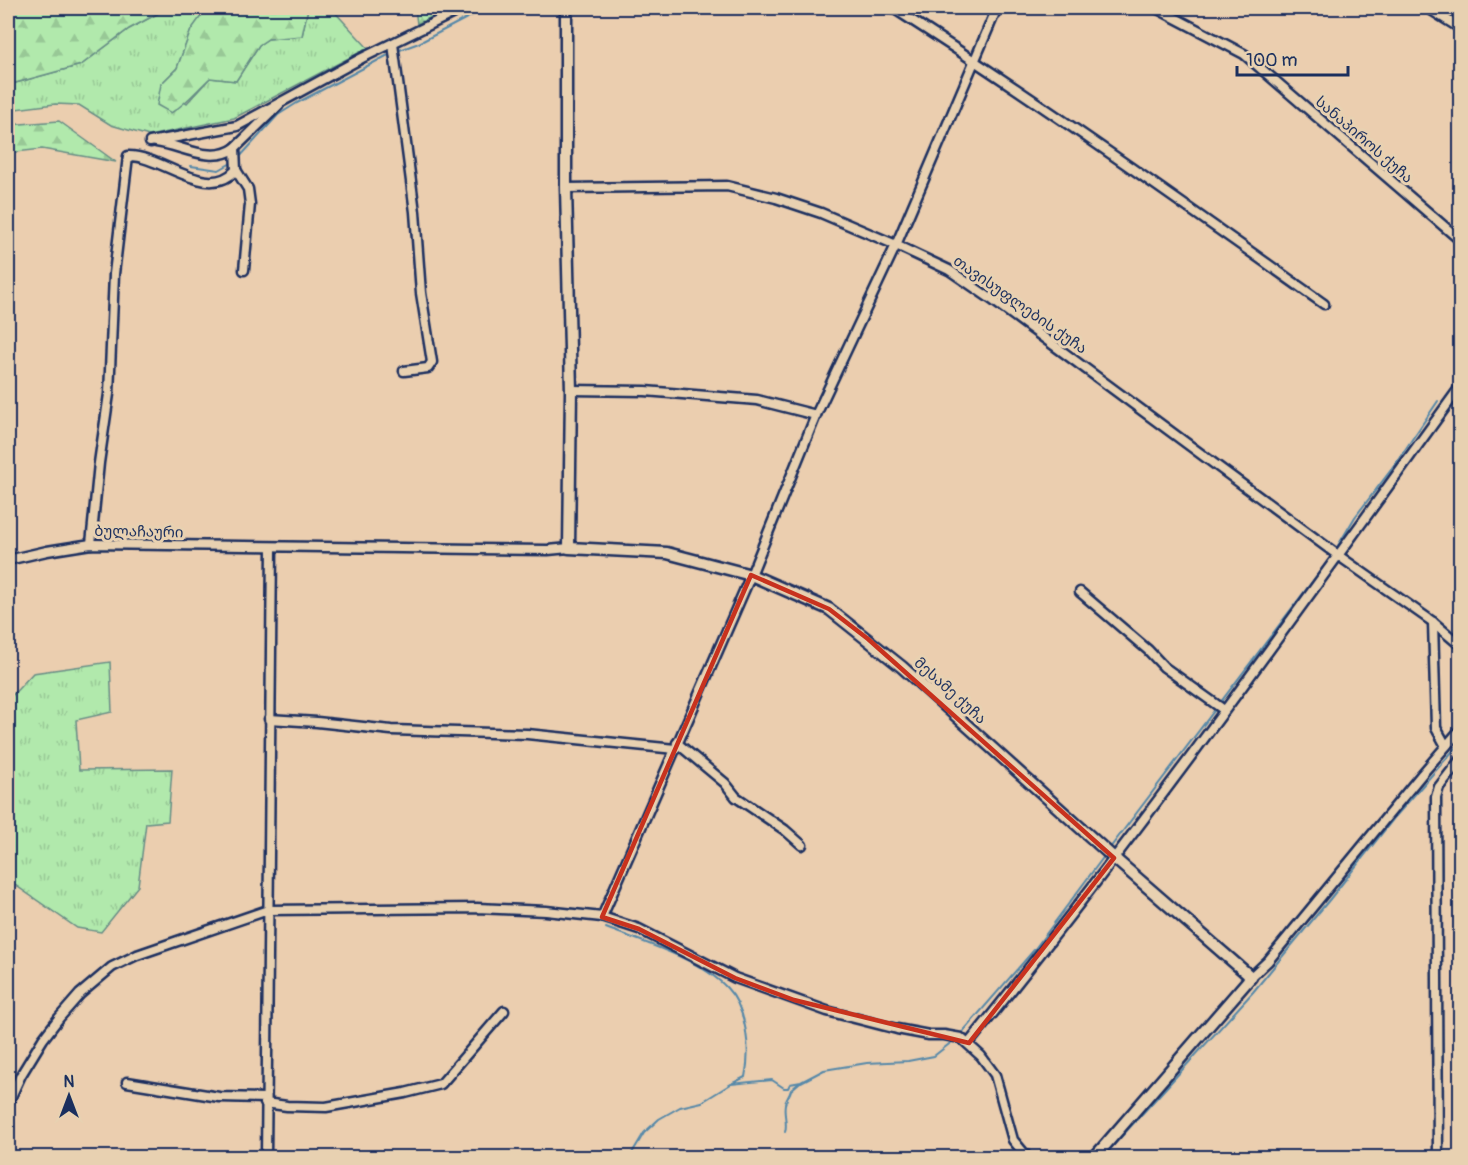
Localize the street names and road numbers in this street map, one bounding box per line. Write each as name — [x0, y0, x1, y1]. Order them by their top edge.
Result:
street label: სანაპიროს ქუჩა — [1311, 92, 1417, 188]
street label: თავისუფლების ქუჩა — [949, 252, 1091, 358]
street label: ბულაჩაური — [94, 522, 184, 542]
street label: მესამე ქუჩა — [910, 654, 990, 728]

